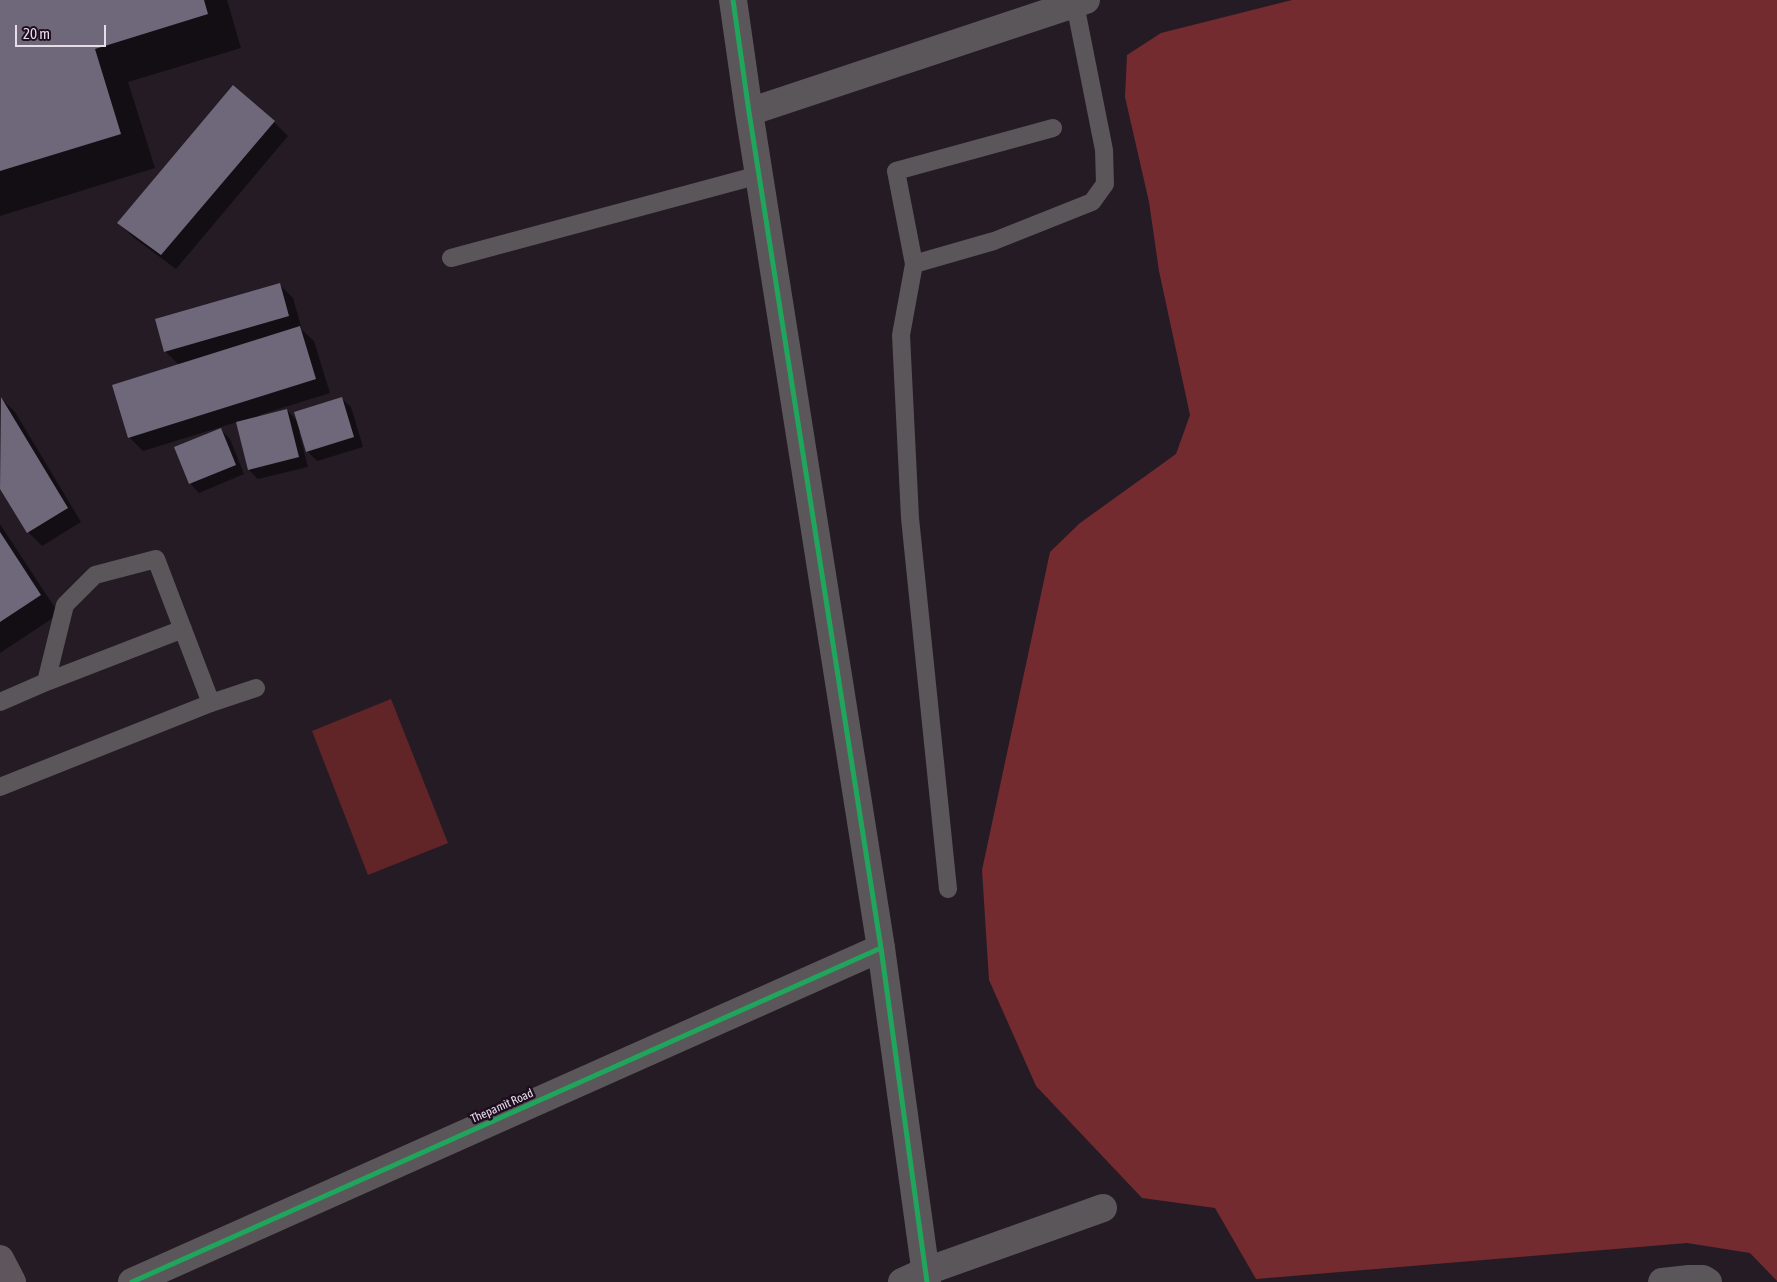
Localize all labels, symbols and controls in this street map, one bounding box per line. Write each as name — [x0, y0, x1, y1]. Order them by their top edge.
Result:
scale bar — [18, 15, 109, 47]
text: 20 m — [23, 25, 50, 42]
street label: Thepamit Road — [468, 1086, 536, 1126]

